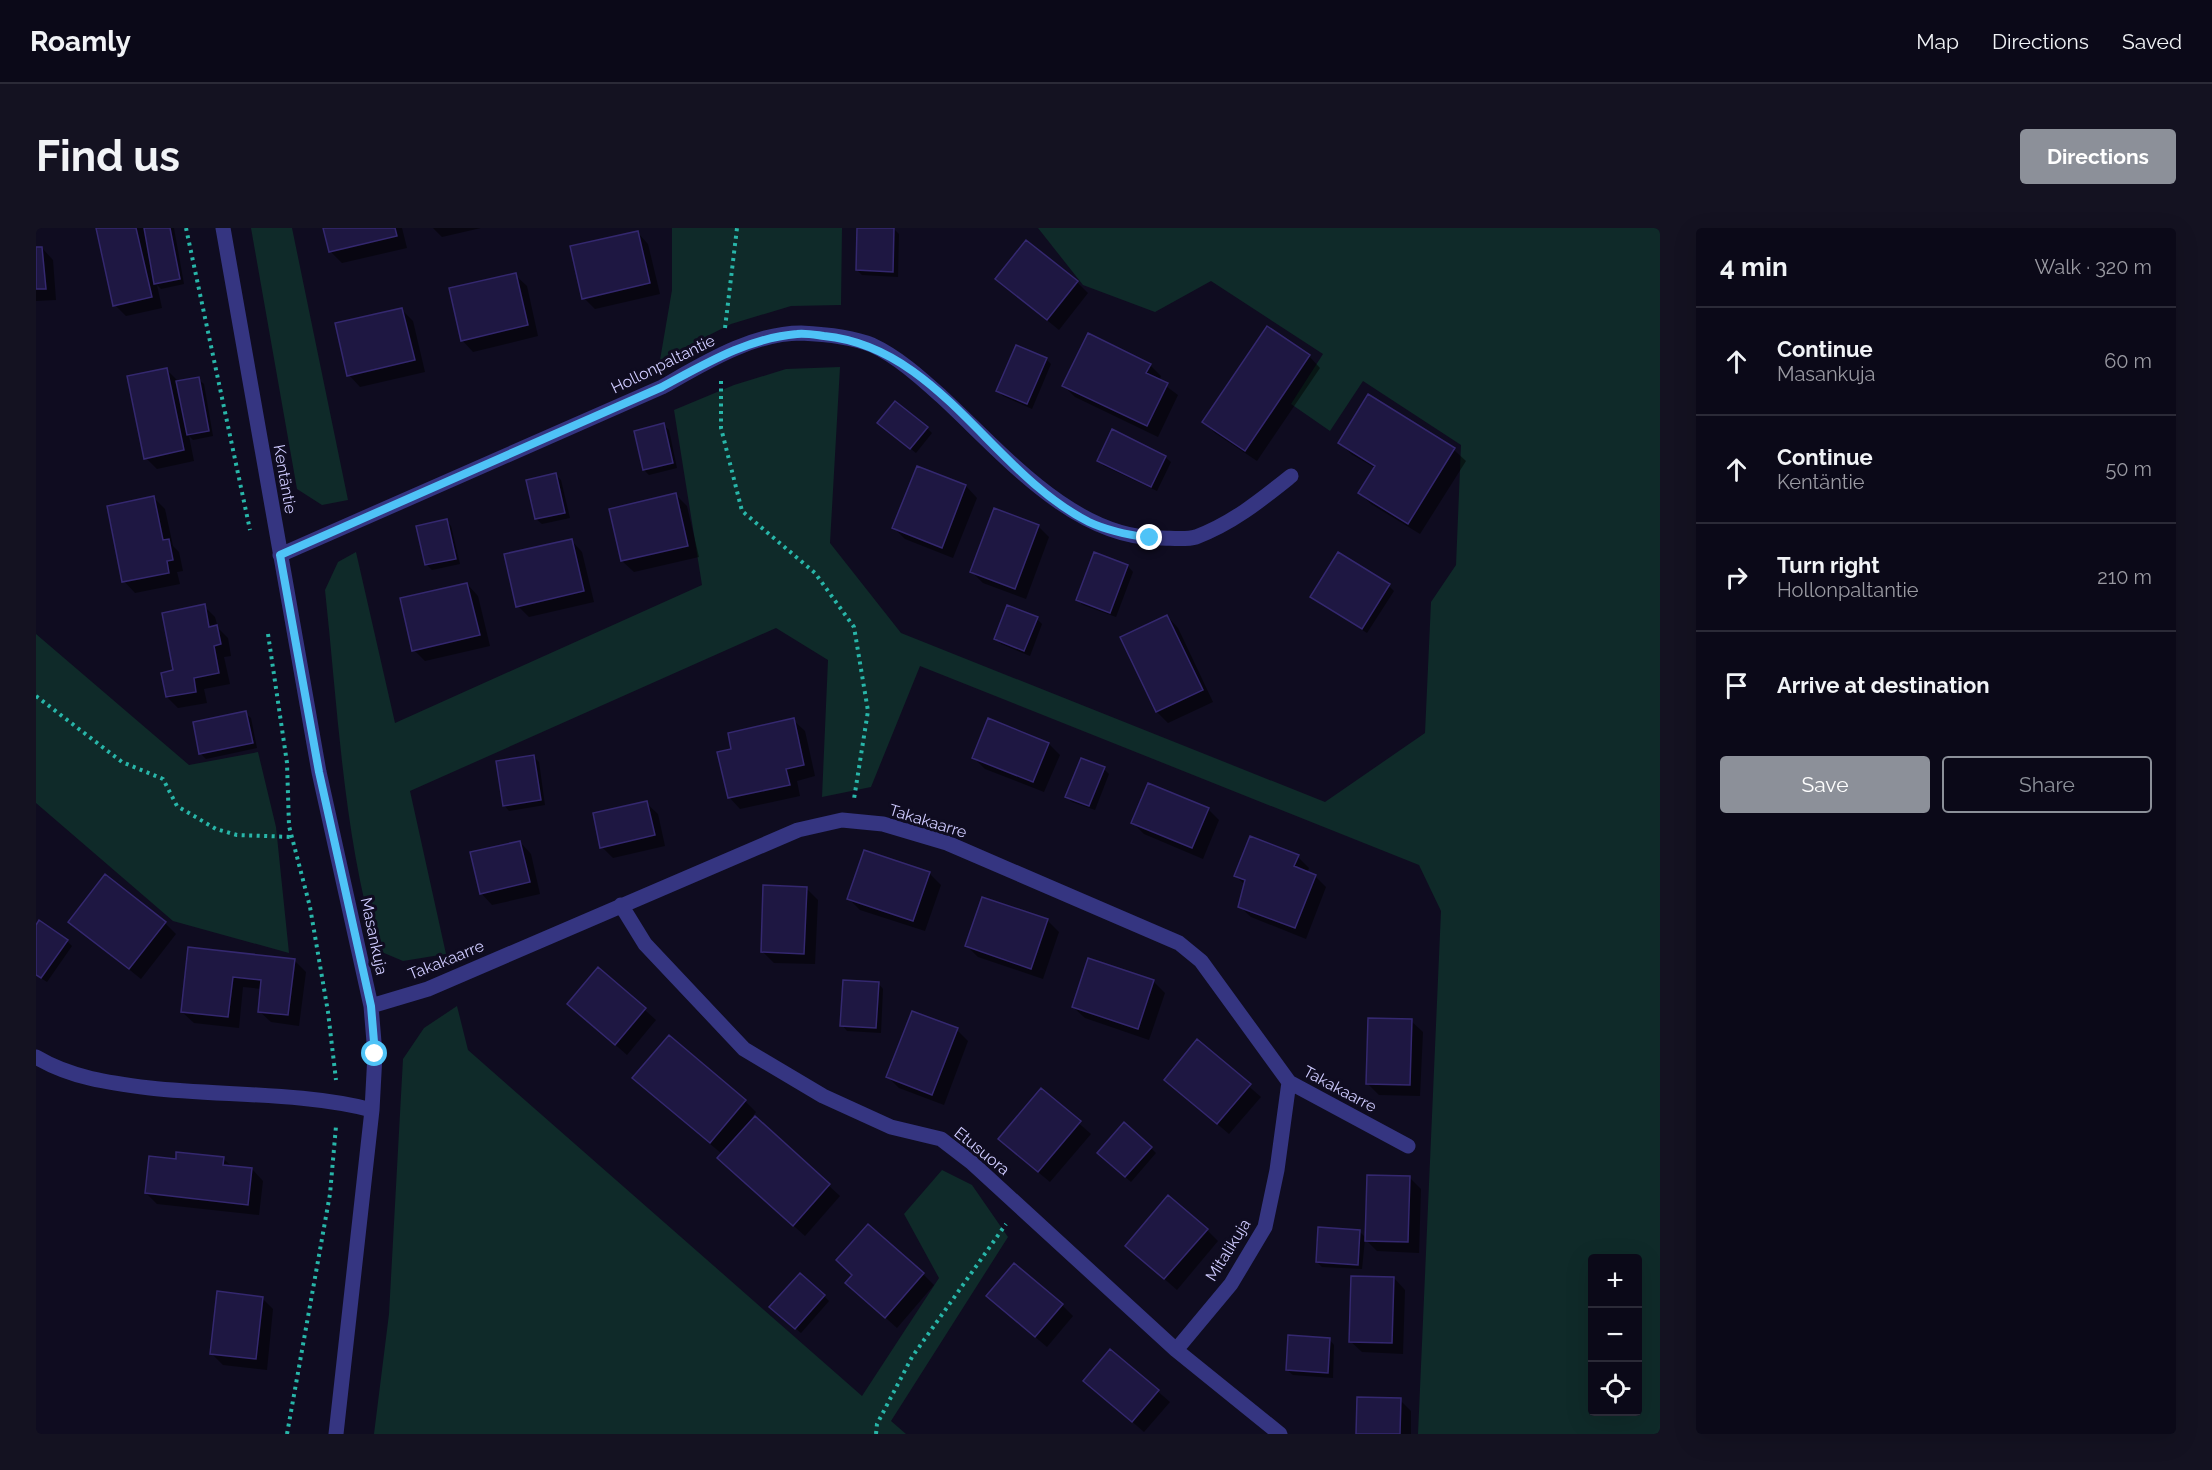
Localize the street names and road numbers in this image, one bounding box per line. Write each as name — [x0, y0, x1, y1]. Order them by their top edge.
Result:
street label: Hollonpaltantie — [608, 331, 718, 397]
street label: Kentäntie — [270, 443, 300, 515]
street label: Takakaarre — [887, 800, 969, 842]
street label: Masankuja — [357, 896, 391, 976]
street label: Takakaarre — [405, 936, 487, 984]
street label: Takakaarre — [1300, 1062, 1380, 1116]
street label: Etusuora — [951, 1123, 1013, 1179]
street label: Mitalikuja — [1201, 1215, 1255, 1285]

